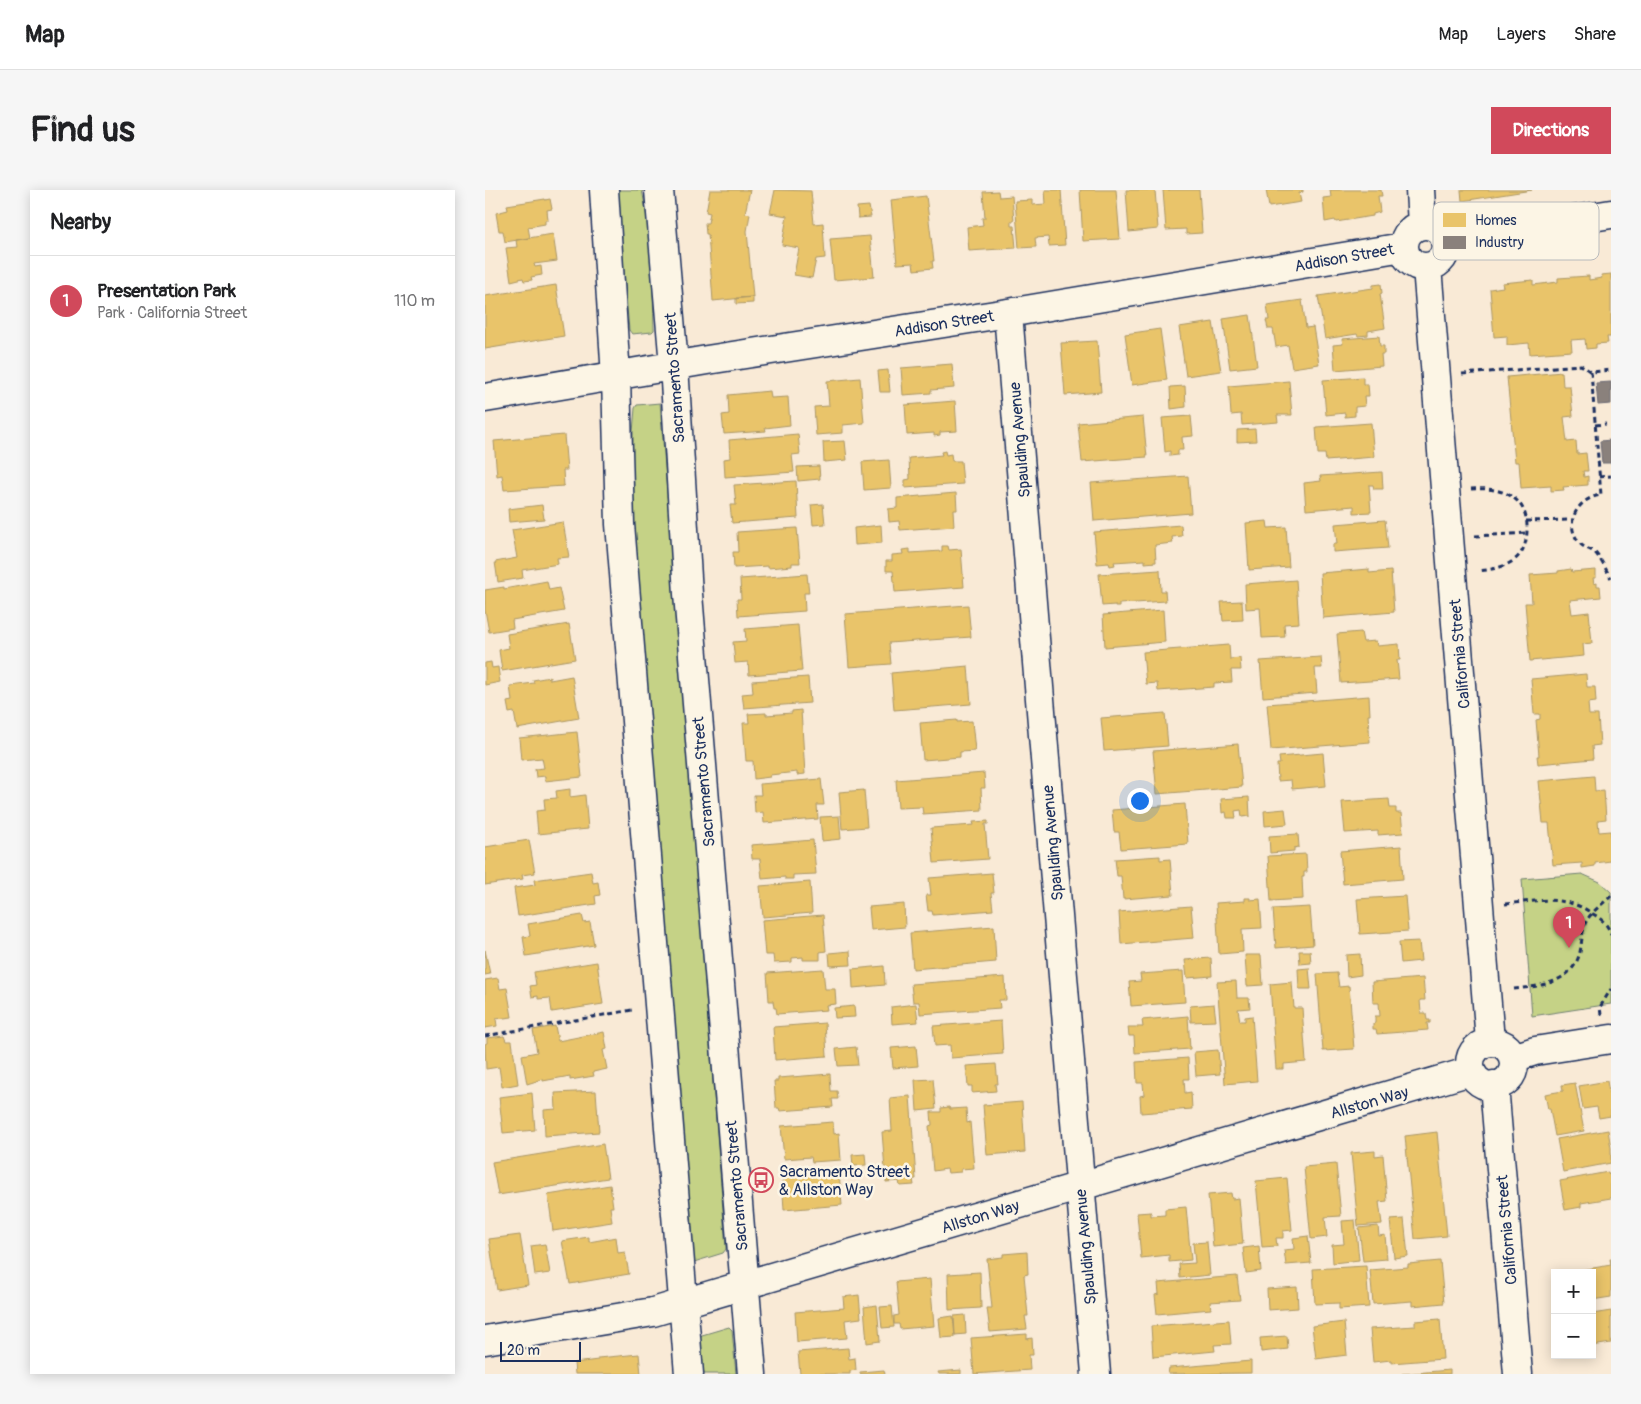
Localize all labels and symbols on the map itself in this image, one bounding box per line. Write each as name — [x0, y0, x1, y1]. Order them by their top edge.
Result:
legend — [1433, 202, 1599, 260]
text: Homes — [1475, 212, 1517, 229]
text: Industry — [1475, 234, 1524, 251]
street label: Addison Street — [1293, 239, 1396, 277]
street label: Addison Street — [893, 306, 996, 342]
street label: Sacramento Street — [660, 312, 690, 444]
street label: Spaulding Avenue — [1005, 381, 1035, 499]
street label: California Street — [1445, 598, 1475, 710]
street label: Sacramento Street — [688, 715, 720, 848]
street label: Spaulding Avenue — [1038, 784, 1068, 902]
your location — [1127, 788, 1153, 814]
pin: 1 — [1553, 907, 1585, 948]
street label: Allston Way — [1328, 1082, 1411, 1124]
street label: Sacramento Street — [721, 1119, 753, 1252]
place label: Sacramento Street & Allston Way — [779, 1162, 910, 1200]
bus stop icon: Sacramento Street & Allston Way — [748, 1167, 774, 1193]
street label: California Street — [1492, 1174, 1522, 1286]
street label: Spaulding Avenue — [1071, 1188, 1101, 1306]
street label: Allston Way — [939, 1196, 1022, 1238]
scale bar — [500, 1339, 581, 1362]

